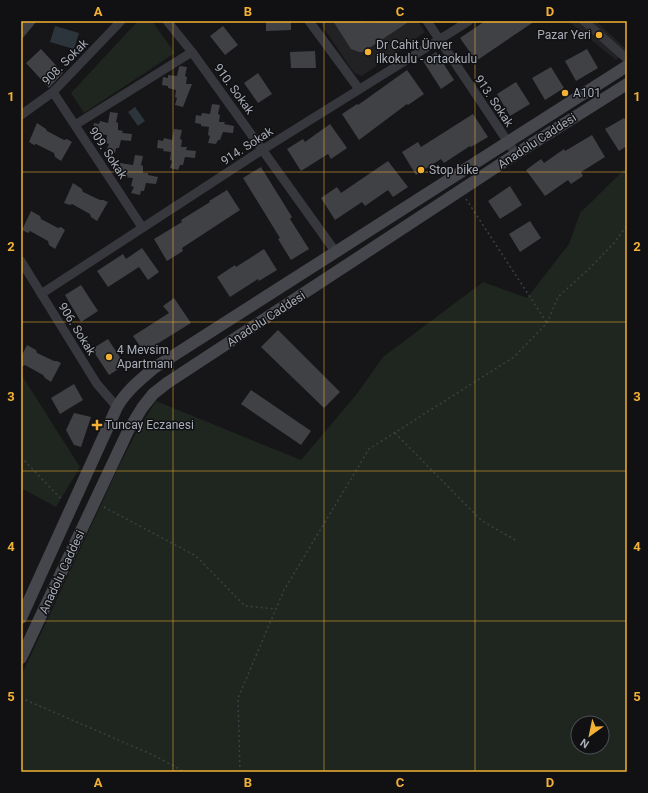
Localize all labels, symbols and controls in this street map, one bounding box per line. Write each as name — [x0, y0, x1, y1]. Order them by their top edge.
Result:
text: A — [94, 4, 103, 19]
text: B — [244, 4, 252, 19]
text: C — [396, 4, 405, 19]
text: D — [546, 4, 554, 19]
place label: Pazar Yeri — [537, 28, 591, 42]
marker: Pazar Yeri — [594, 30, 604, 40]
street label: 908. Sokak — [39, 36, 91, 88]
place label: Dr Cahit Ünver ilkokulu - ortaokulu — [376, 37, 477, 66]
marker: Dr Cahit Ünver ilkokulu - ortaokulu — [363, 47, 373, 57]
street label: 910. Sokak — [211, 61, 258, 118]
street label: 913. Sokak — [472, 73, 517, 130]
place label: A101 — [573, 86, 601, 100]
marker: A101 — [560, 88, 570, 98]
text: 1 — [7, 89, 15, 104]
text: 1 — [633, 89, 641, 104]
street label: Anadolu Caddesi — [495, 110, 579, 172]
street label: 909. Sokak — [86, 124, 130, 182]
street label: 914. Sokak — [218, 124, 276, 168]
place label: Stop bike — [429, 163, 478, 177]
marker: Stop bike — [416, 165, 426, 175]
text: 2 — [7, 239, 15, 254]
text: 2 — [633, 239, 641, 254]
street label: Anadolu Caddesi — [224, 288, 308, 350]
street label: 906. Sokak — [55, 300, 99, 359]
place label: 4 Mevsim Apartmanı — [117, 343, 173, 371]
marker: 4 Mevsim Apartmanı — [104, 352, 114, 362]
text: 3 — [7, 389, 15, 404]
text: 3 — [633, 389, 641, 404]
place label: Tuncay Eczanesi — [105, 418, 194, 432]
marker: Tuncay Eczanesi — [92, 420, 102, 430]
street label: Anadolu Caddesi — [37, 528, 87, 616]
text: 4 — [7, 539, 15, 554]
text: 4 — [633, 539, 641, 554]
text: 5 — [7, 689, 15, 704]
text: 5 — [633, 689, 641, 704]
north arrow — [570, 715, 610, 755]
text: N — [578, 735, 592, 751]
text: A — [94, 775, 103, 790]
text: B — [244, 775, 252, 790]
text: C — [396, 775, 405, 790]
text: D — [546, 775, 554, 790]

